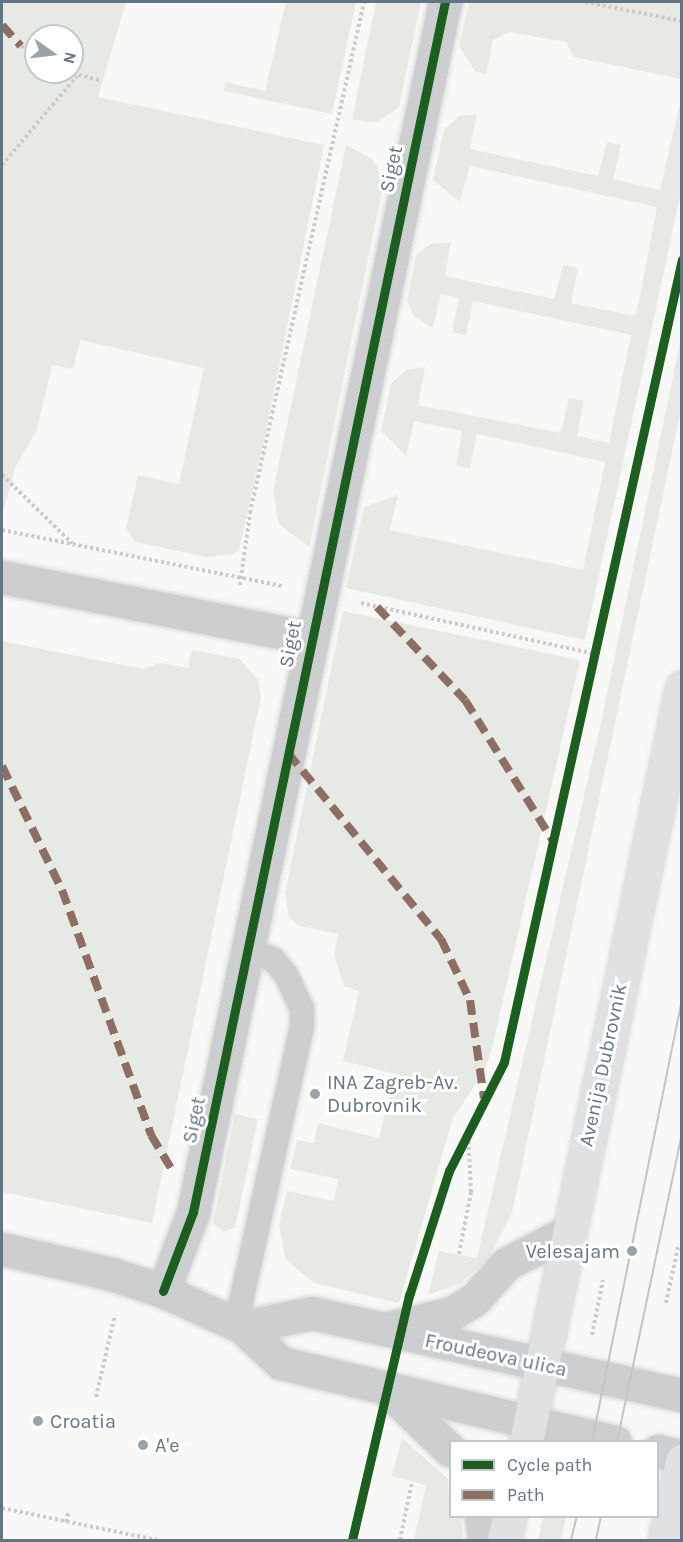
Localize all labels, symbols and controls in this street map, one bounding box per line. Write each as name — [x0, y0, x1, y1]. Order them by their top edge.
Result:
north arrow — [24, 24, 84, 84]
text: N — [59, 50, 81, 66]
street label: Siget — [374, 143, 408, 195]
street label: Siget — [274, 619, 306, 669]
street label: Avenija Dubrovnik — [574, 981, 632, 1149]
place label: INA Zagreb-Av. Dubrovnik — [327, 1070, 458, 1117]
marker: INA Zagreb-Av. Dubrovnik — [308, 1087, 322, 1101]
street label: Siget — [177, 1094, 211, 1146]
place label: Velesajam — [526, 1239, 620, 1263]
marker: Velesajam — [625, 1244, 639, 1258]
street label: Froudeova ulica — [423, 1328, 569, 1382]
place label: Croatia — [50, 1409, 116, 1433]
marker: Croatia — [31, 1414, 45, 1428]
place label: A'e — [155, 1433, 179, 1457]
marker: A'e — [136, 1438, 150, 1452]
legend — [449, 1440, 659, 1518]
text: Cycle path — [507, 1454, 592, 1476]
text: Path — [507, 1484, 545, 1506]

